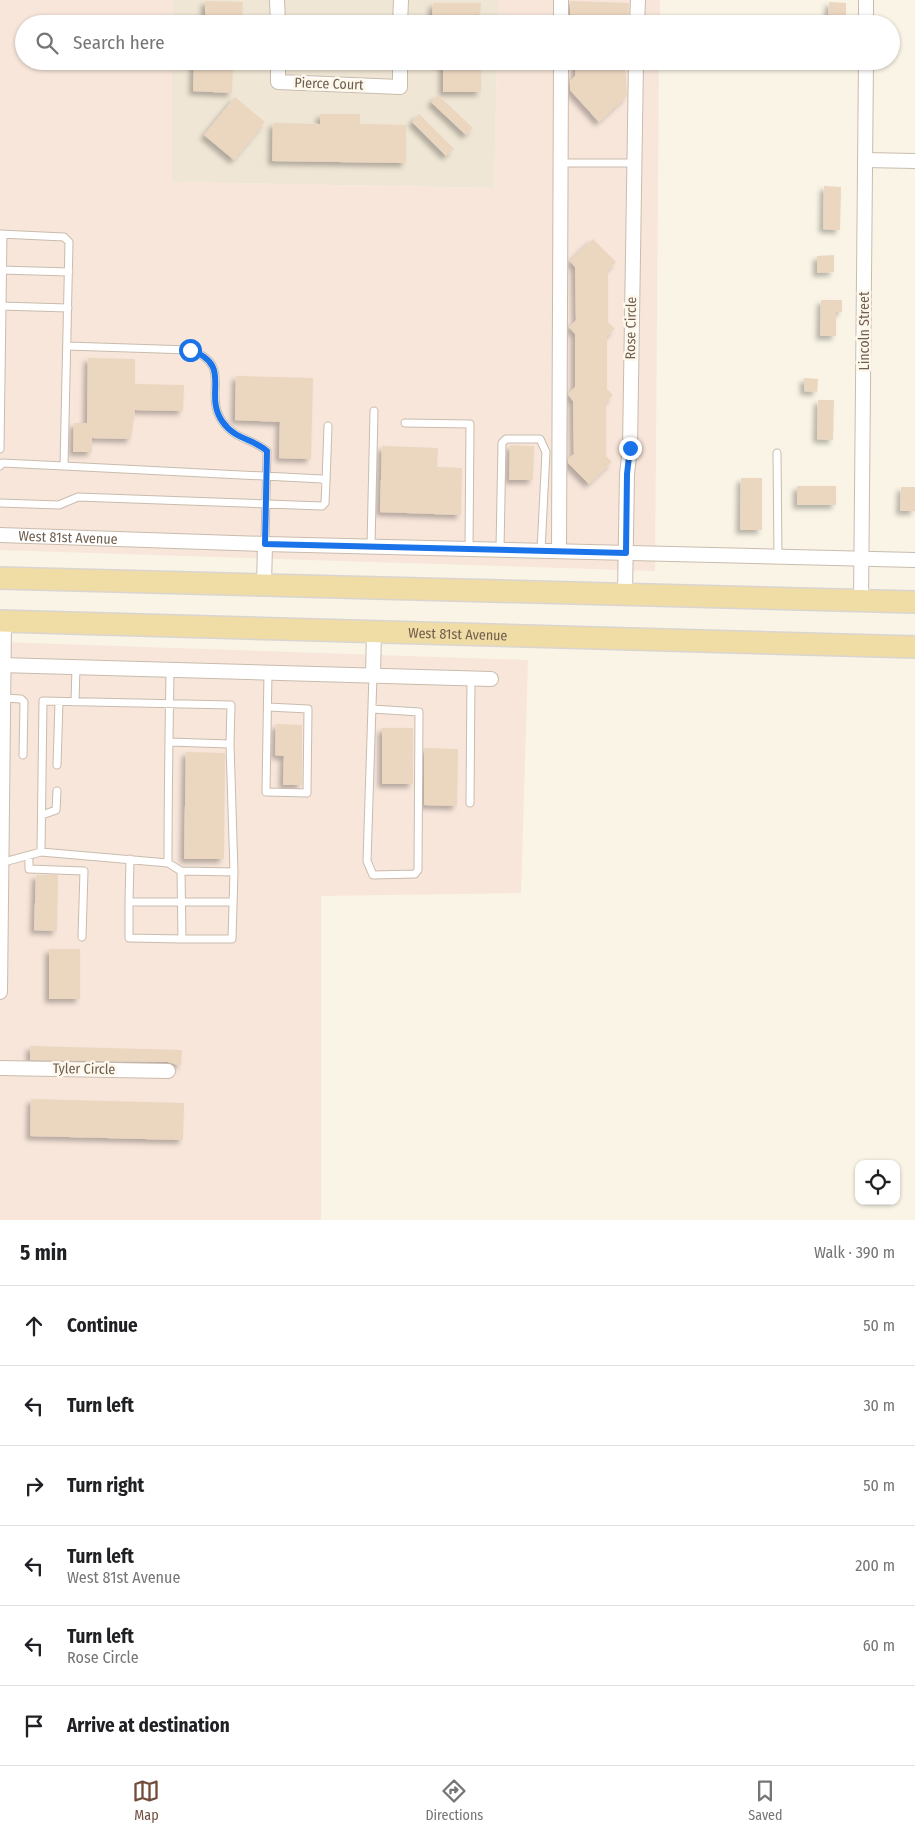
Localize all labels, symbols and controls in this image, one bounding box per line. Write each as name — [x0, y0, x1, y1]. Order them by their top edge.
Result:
search box — [15, 15, 900, 70]
icon: search — [33, 29, 61, 57]
text: Search here — [73, 31, 165, 54]
street label: Pierce Court — [294, 74, 364, 94]
street label: Lincoln Street — [856, 291, 873, 371]
street label: Rose Circle — [622, 296, 640, 359]
route start — [179, 339, 202, 362]
route end — [619, 437, 642, 460]
street label: West 81st Avenue — [18, 527, 118, 547]
street label: West 81st Avenue — [408, 624, 508, 644]
street label: Tyler Circle — [53, 1060, 115, 1078]
map controls — [855, 1160, 900, 1205]
button: locate — [855, 1160, 900, 1205]
text: 5 min — [20, 1240, 67, 1266]
text: Walk · 390 m — [814, 1243, 895, 1262]
icon: ahead — [20, 1312, 48, 1340]
text: Continue — [67, 1314, 138, 1337]
text: 50 m — [863, 1316, 895, 1335]
icon: left — [20, 1392, 48, 1420]
text: Turn left — [67, 1394, 134, 1417]
text: 30 m — [863, 1396, 895, 1415]
icon: right — [20, 1472, 48, 1500]
text: Turn right — [67, 1474, 144, 1497]
text: 50 m — [863, 1476, 895, 1495]
text: Turn left — [67, 1545, 134, 1568]
icon: left — [20, 1552, 48, 1580]
text: 200 m — [855, 1556, 895, 1575]
text: West 81st Avenue — [67, 1568, 180, 1587]
text: Turn left — [67, 1625, 134, 1648]
icon: left — [20, 1632, 48, 1660]
text: 60 m — [863, 1636, 895, 1655]
text: Rose Circle — [67, 1648, 139, 1667]
icon: arrive — [20, 1712, 48, 1740]
text: Arrive at destination — [67, 1714, 230, 1737]
tab: Map — [132, 1777, 160, 1824]
tab: Directions — [425, 1777, 483, 1824]
tab: Saved — [748, 1777, 783, 1824]

